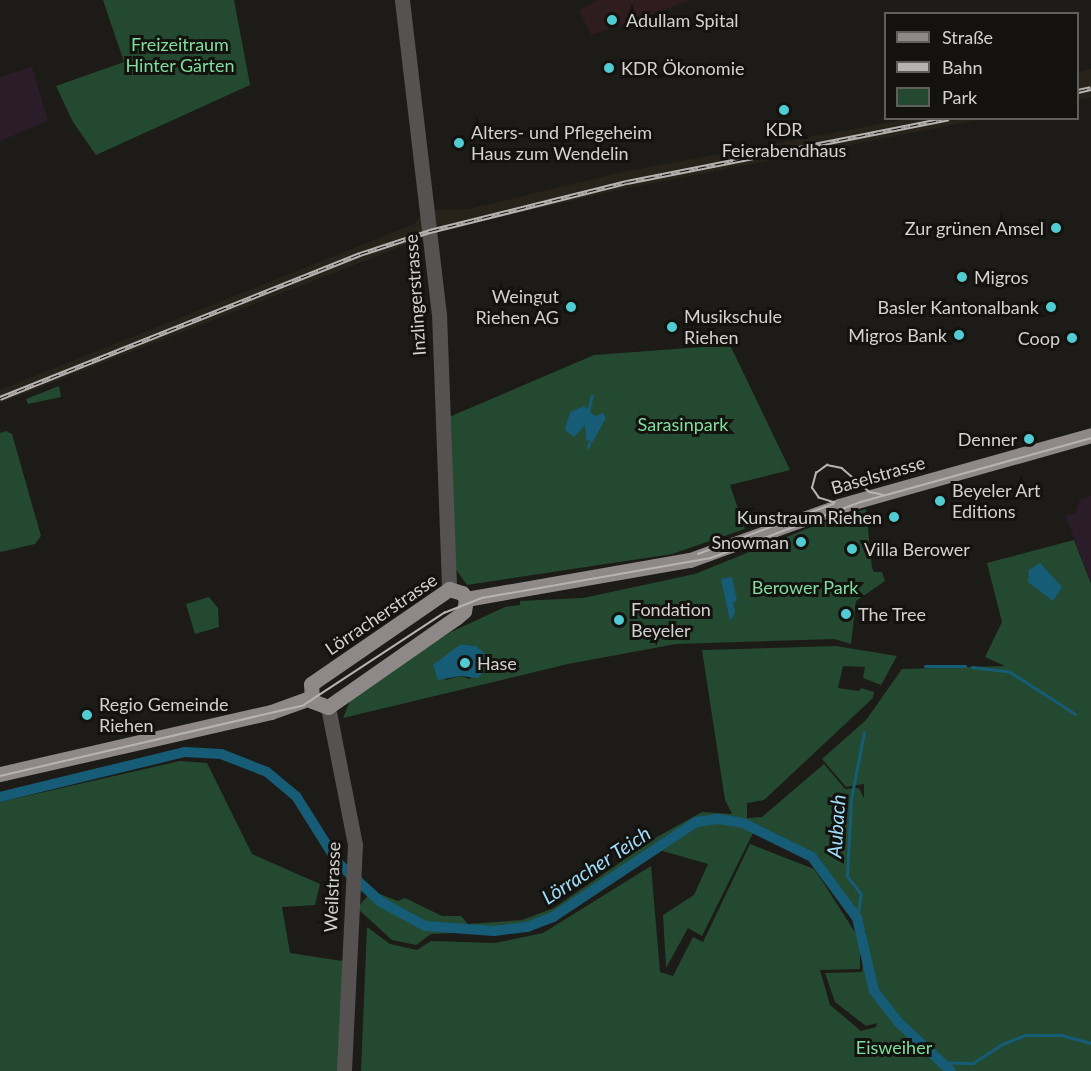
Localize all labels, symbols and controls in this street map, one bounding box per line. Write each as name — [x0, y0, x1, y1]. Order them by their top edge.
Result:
place label: Adullam Spital — [626, 9, 739, 31]
marker: Adullam Spital — [603, 11, 621, 29]
legend — [884, 12, 1079, 120]
text: Straße — [942, 26, 993, 48]
park label: Freizeitraum Hinter Gärten — [125, 34, 235, 76]
text: Bahn — [942, 56, 983, 78]
place label: KDR Ökonomie — [621, 57, 744, 79]
marker: KDR Ökonomie — [602, 61, 616, 75]
text: Park — [942, 86, 977, 108]
marker: KDR Feierabendhaus — [777, 103, 791, 117]
place label: KDR Feierabendhaus — [722, 119, 846, 162]
place label: Alters- und Pflegeheim Haus zum Wendelin — [471, 122, 652, 164]
marker: Alters- und Pflegeheim Haus zum Wendelin — [452, 136, 466, 150]
place label: Zur grünen Amsel — [904, 217, 1044, 239]
marker: Zur grünen Amsel — [1049, 221, 1063, 235]
street label: Inzlingerstrasse — [400, 234, 430, 356]
place label: Migros — [974, 266, 1028, 288]
marker: Migros — [955, 270, 969, 284]
place label: Weingut Riehen AG — [475, 286, 559, 328]
place label: Basler Kantonalbank — [877, 296, 1039, 318]
marker: Weingut Riehen AG — [564, 300, 578, 314]
marker: Basler Kantonalbank — [1044, 300, 1058, 314]
place label: Musikschule Riehen — [684, 306, 782, 348]
marker: Musikschule Riehen — [665, 320, 679, 334]
place label: Migros Bank — [848, 324, 947, 346]
place label: Coop — [1018, 327, 1060, 349]
marker: Migros Bank — [952, 328, 966, 342]
marker: Coop — [1065, 331, 1079, 345]
park label: Sarasinpark — [638, 413, 728, 435]
place label: Denner — [958, 428, 1017, 450]
marker: Denner — [1022, 432, 1036, 446]
street label: Baselstrasse — [829, 451, 927, 499]
place label: Beyeler Art Editions — [952, 480, 1041, 522]
marker: Beyeler Art Editions — [933, 494, 947, 508]
place label: Kunstraum Riehen — [737, 506, 882, 528]
marker: Kunstraum Riehen — [887, 510, 901, 524]
place label: Snowman — [711, 531, 789, 553]
marker: Snowman — [794, 535, 808, 549]
place label: Villa Berower — [864, 538, 970, 560]
marker: Villa Berower — [845, 542, 859, 556]
street label: Lörracherstrasse — [321, 569, 441, 659]
park label: Berower Park — [751, 576, 859, 598]
place label: Fondation Beyeler — [631, 599, 711, 642]
place label: The Tree — [858, 603, 926, 625]
marker: The Tree — [839, 607, 853, 621]
marker: Fondation Beyeler — [612, 613, 626, 627]
place label: Hase — [477, 652, 517, 674]
marker: Hase — [458, 656, 472, 670]
place label: Regio Gemeinde Riehen — [99, 694, 228, 736]
marker: Regio Gemeinde Riehen — [80, 708, 94, 722]
water label: Aubach — [822, 794, 850, 858]
water label: Lörracher Teich — [537, 821, 655, 909]
street label: Weilstrasse — [320, 841, 344, 933]
park label: Eisweiher — [856, 1036, 932, 1058]

